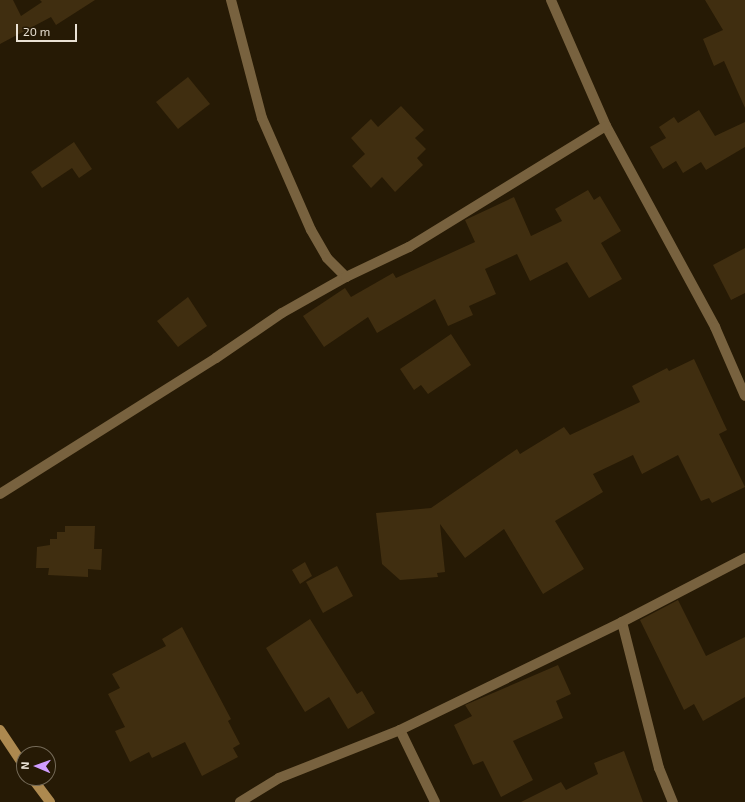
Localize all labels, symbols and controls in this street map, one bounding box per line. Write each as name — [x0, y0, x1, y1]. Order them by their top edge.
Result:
scale bar — [18, 16, 79, 42]
text: 20 m — [23, 24, 50, 38]
north arrow — [16, 746, 56, 786]
text: N — [18, 761, 31, 770]

